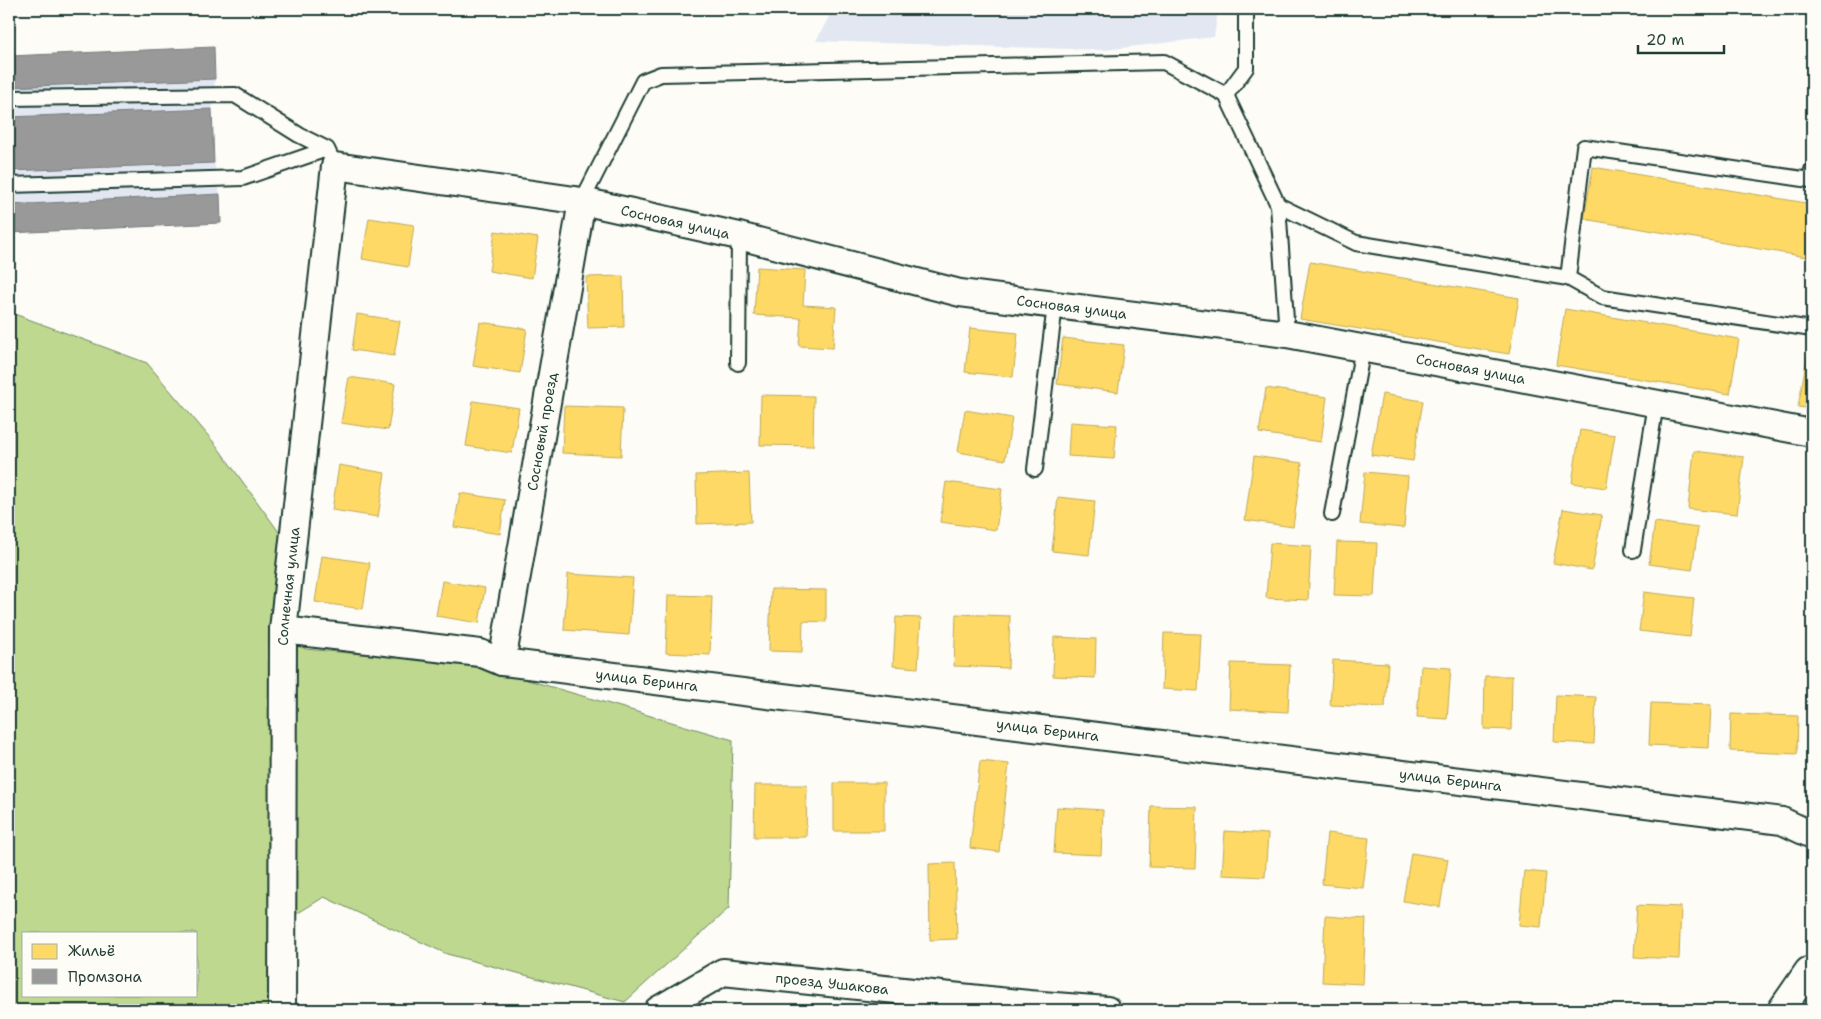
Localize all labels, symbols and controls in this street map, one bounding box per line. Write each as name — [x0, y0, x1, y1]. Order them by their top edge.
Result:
scale bar — [1638, 22, 1725, 54]
text: 20 m — [1646, 30, 1685, 50]
street label: Сосновая улица — [619, 201, 732, 243]
street label: Сосновая улица — [1015, 291, 1128, 323]
street label: Сосновая улица — [1414, 350, 1527, 388]
street label: Сосновый проезд — [523, 371, 561, 492]
street label: Солнечная улица — [274, 526, 304, 646]
street label: улица Беринга — [594, 665, 699, 695]
street label: улица Беринга — [995, 714, 1100, 745]
street label: улица Беринга — [1398, 765, 1503, 795]
legend — [22, 932, 198, 996]
text: Жильё — [68, 941, 115, 961]
text: Промзона — [68, 967, 143, 987]
street label: проезд Ушакова — [774, 969, 890, 998]

